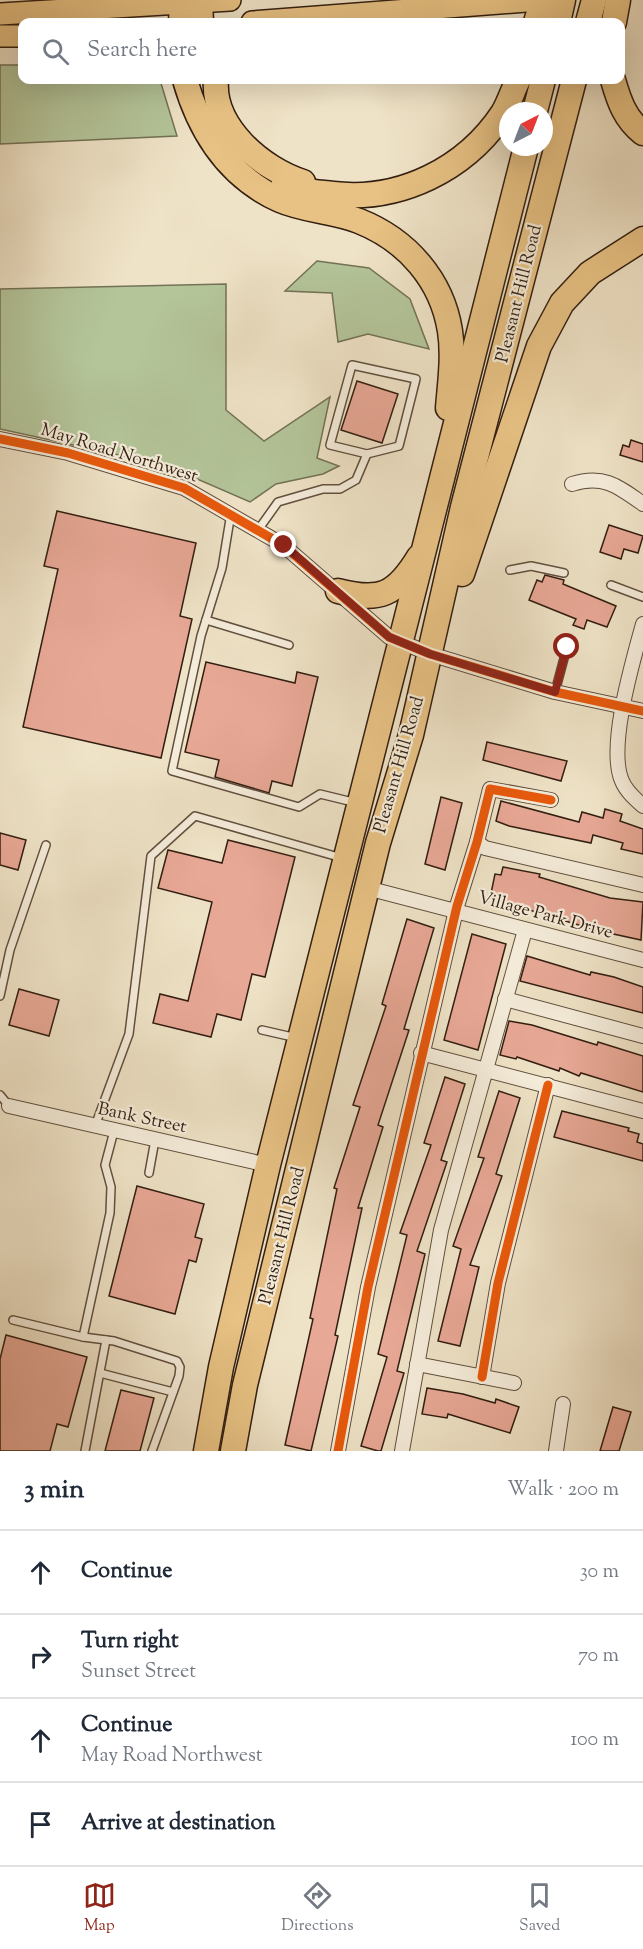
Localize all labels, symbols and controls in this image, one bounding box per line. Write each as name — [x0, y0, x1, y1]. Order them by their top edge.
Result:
search box — [18, 18, 625, 84]
icon: search — [39, 35, 72, 68]
text: Search here — [87, 35, 197, 67]
north arrow — [499, 102, 553, 156]
street label: Pleasant Hill Road — [490, 222, 550, 366]
street label: May Road Northwest — [37, 418, 201, 490]
route end — [270, 531, 296, 557]
route start — [553, 633, 579, 659]
street label: Pleasant Hill Road — [368, 694, 432, 836]
street label: Village Park Drive — [474, 885, 616, 947]
street label: Bank Street — [95, 1097, 189, 1141]
street label: Pleasant Hill Road — [253, 1164, 313, 1308]
text: 3 min — [24, 1472, 84, 1509]
text: Walk · 200 m — [507, 1476, 619, 1505]
icon: ahead — [24, 1556, 57, 1589]
text: Continue — [81, 1556, 172, 1588]
text: 30 m — [580, 1558, 619, 1587]
text: Turn right — [81, 1626, 178, 1658]
icon: right — [24, 1640, 57, 1673]
text: 70 m — [578, 1642, 619, 1671]
text: Sunset Street — [81, 1658, 196, 1687]
text: Continue — [81, 1710, 172, 1742]
icon: ahead — [24, 1724, 57, 1757]
text: 100 m — [570, 1726, 619, 1755]
text: May Road Northwest — [81, 1742, 263, 1771]
icon: arrive — [24, 1808, 57, 1841]
text: Arrive at destination — [81, 1808, 276, 1840]
tab: Map — [83, 1879, 116, 1938]
tab: Directions — [281, 1879, 354, 1938]
tab: Saved — [519, 1879, 560, 1938]

